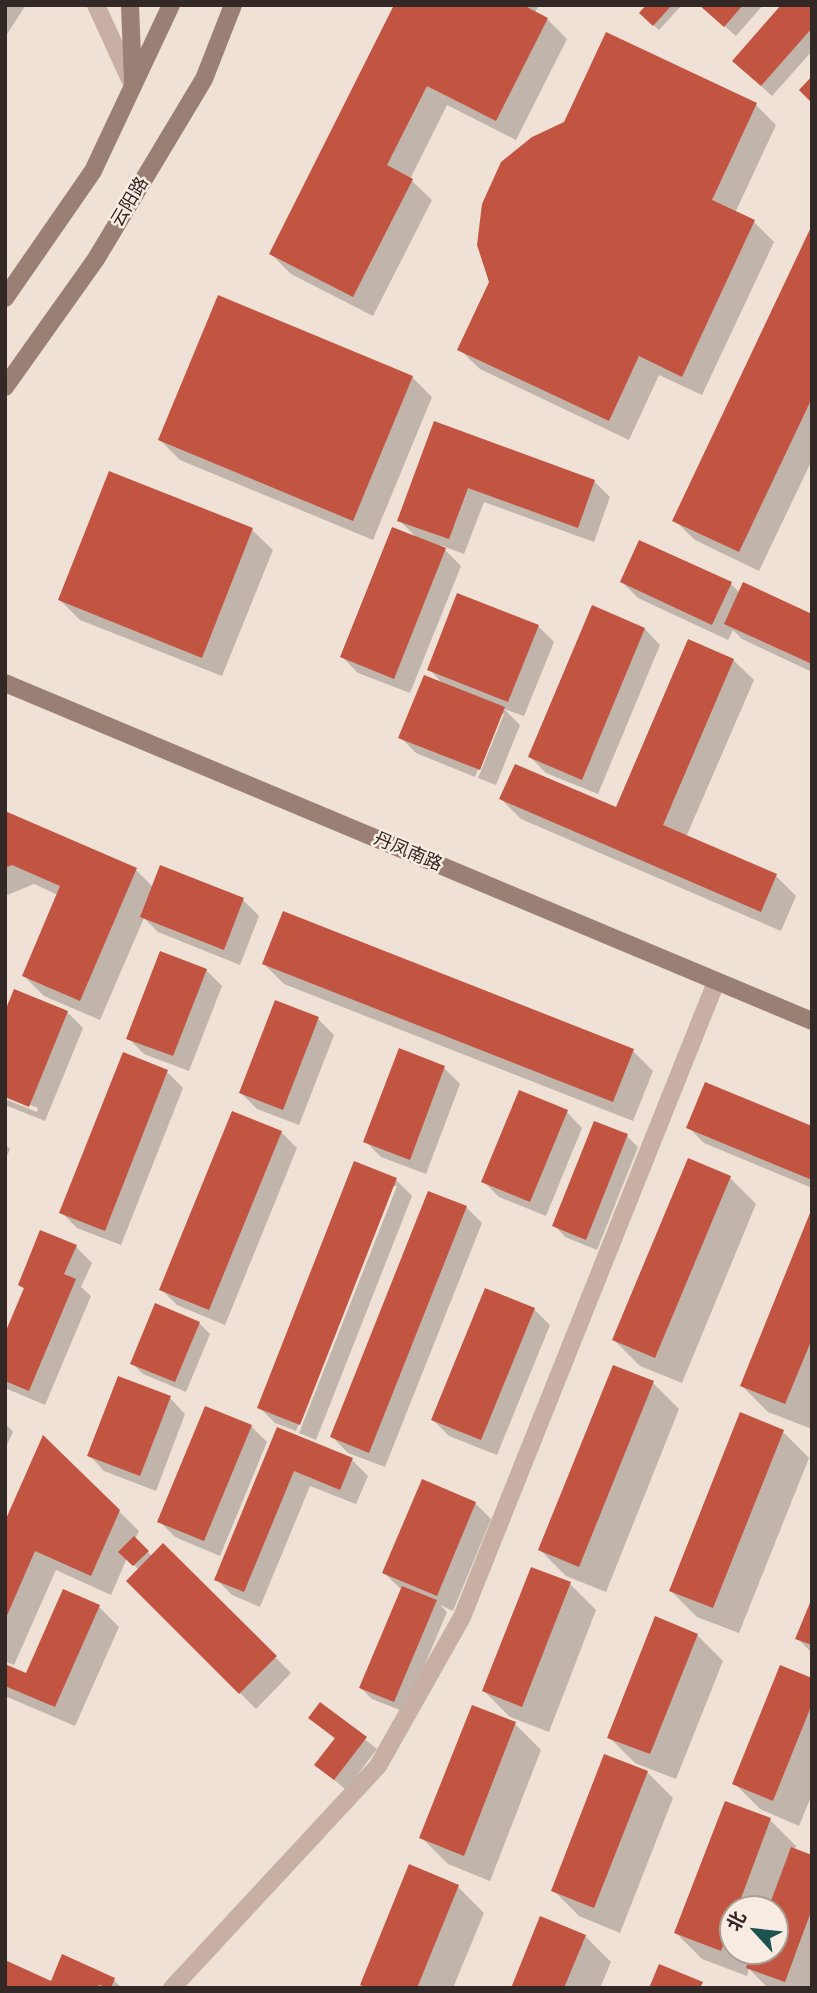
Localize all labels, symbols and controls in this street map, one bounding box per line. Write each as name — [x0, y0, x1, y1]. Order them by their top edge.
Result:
street label: 云阳路 — [107, 173, 153, 231]
street label: 丹凤南路 — [371, 828, 445, 876]
north arrow — [719, 1895, 789, 1965]
text: 北 — [722, 1907, 751, 1935]

